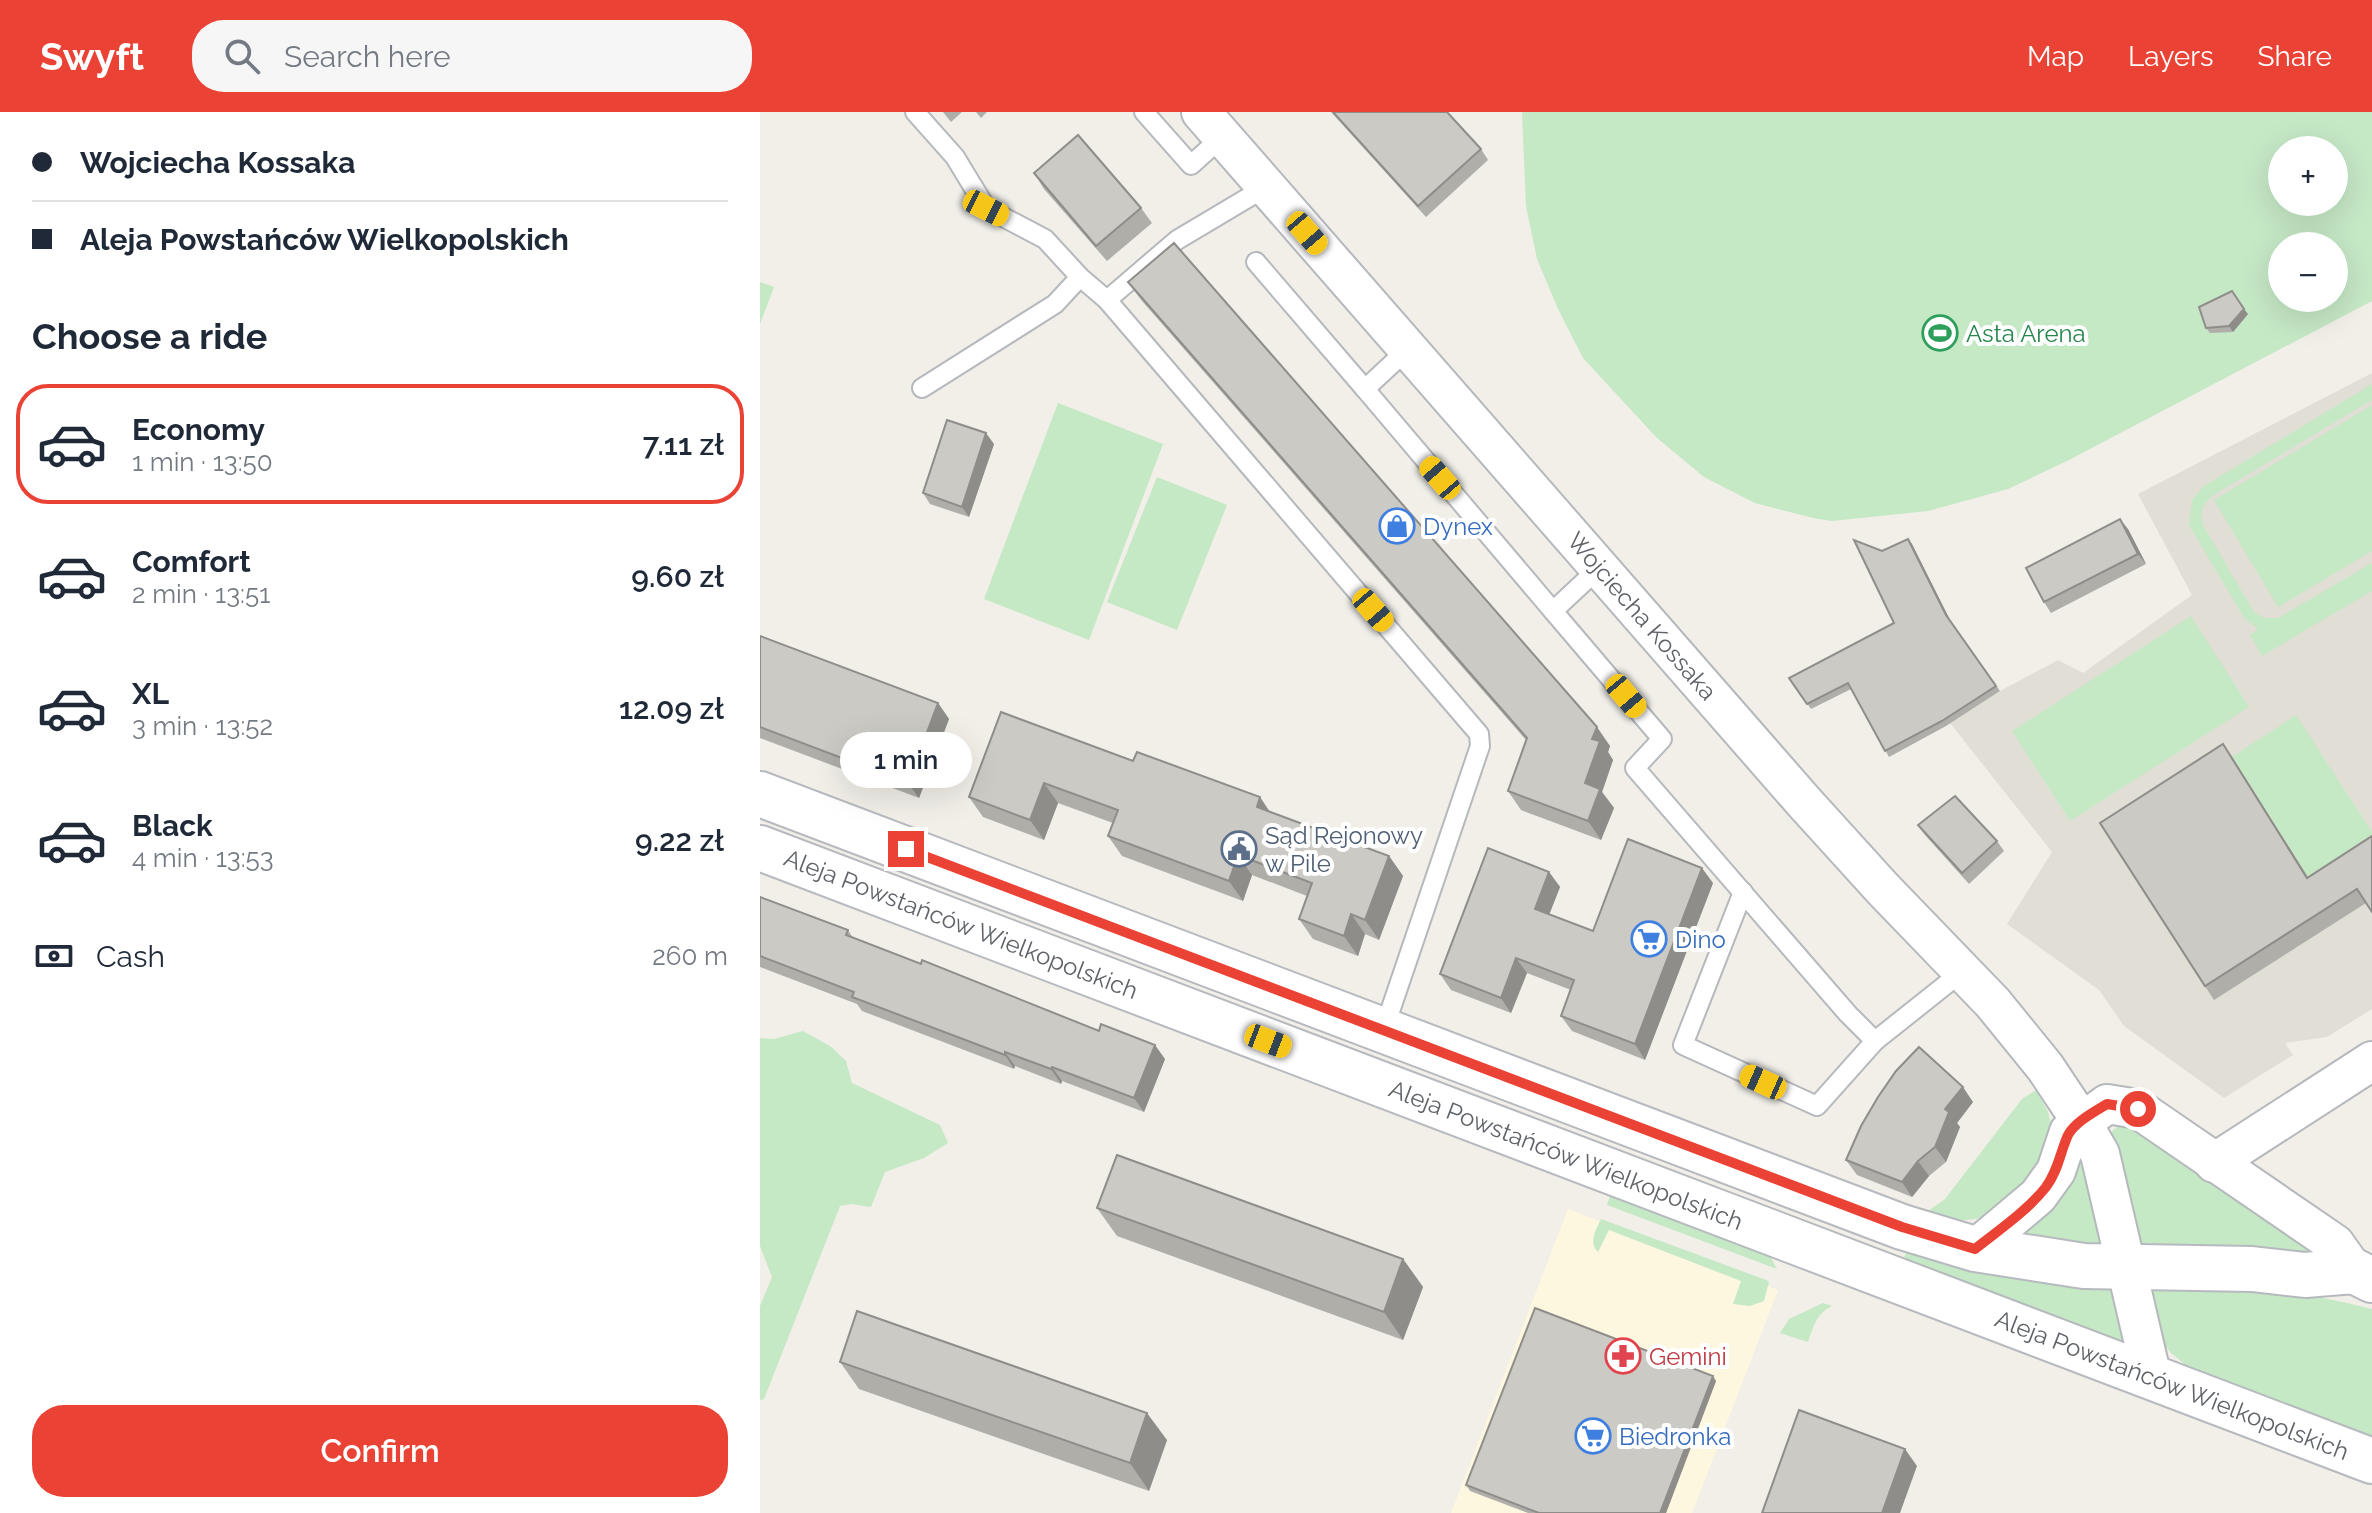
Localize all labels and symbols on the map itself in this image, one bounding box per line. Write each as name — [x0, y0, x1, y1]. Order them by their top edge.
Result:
car — [959, 186, 1013, 230]
car — [1282, 207, 1332, 259]
sports icon: Asta Arena — [1921, 314, 1959, 352]
place label: Asta Arena — [1966, 319, 2086, 348]
car — [1415, 452, 1465, 504]
shop icon: Dynex — [1378, 507, 1416, 545]
place label: Dynex — [1423, 512, 1493, 541]
street label: Wojciecha Kossaka — [1561, 526, 1723, 706]
car — [1348, 584, 1398, 636]
car — [1601, 670, 1651, 722]
callout: 1 min — [840, 733, 972, 789]
place label: Sąd Rejonowy w Pile — [1265, 821, 1423, 878]
public building icon: Sąd Rejonowy w Pile — [1220, 830, 1258, 868]
route end — [888, 831, 924, 867]
street label: Aleja Powstańców Wielkopolskich — [780, 843, 1142, 1005]
supermarket icon: Dino — [1630, 920, 1668, 958]
place label: Dino — [1675, 925, 1726, 954]
car — [1241, 1021, 1295, 1061]
car — [1736, 1061, 1790, 1103]
street label: Aleja Powstańców Wielkopolskich — [1385, 1074, 1747, 1236]
route start — [2120, 1091, 2156, 1127]
street label: Aleja Powstańców Wielkopolskich — [1991, 1304, 2353, 1466]
pharmacy icon: Gemini — [1604, 1337, 1642, 1375]
place label: Gemini — [1649, 1342, 1727, 1371]
supermarket icon: Biedronka — [1574, 1417, 1612, 1455]
place label: Biedronka — [1619, 1422, 1731, 1451]

